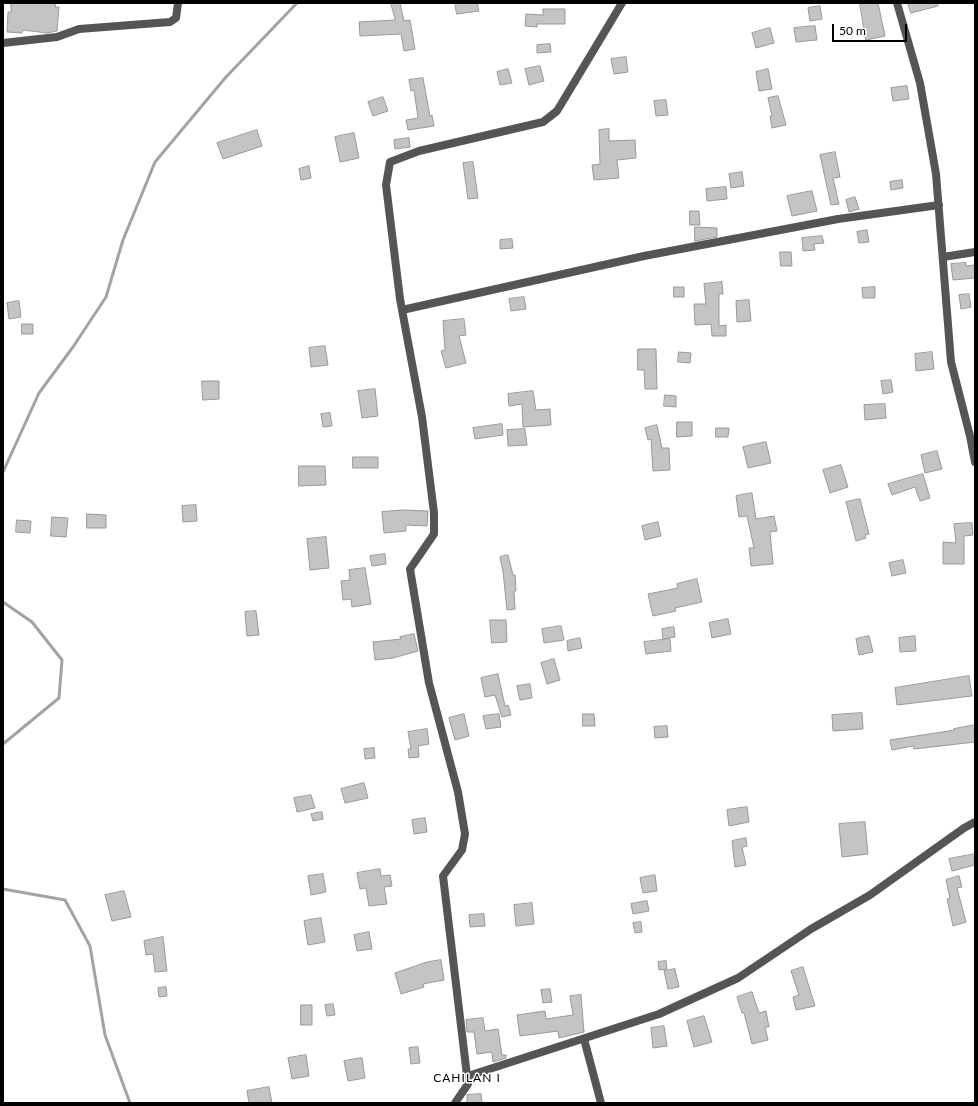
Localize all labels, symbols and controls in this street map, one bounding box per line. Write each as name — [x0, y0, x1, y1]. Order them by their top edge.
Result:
scale bar — [834, 16, 909, 42]
text: 50 m — [839, 23, 866, 38]
district label: CAHILAN I — [433, 1071, 501, 1085]

